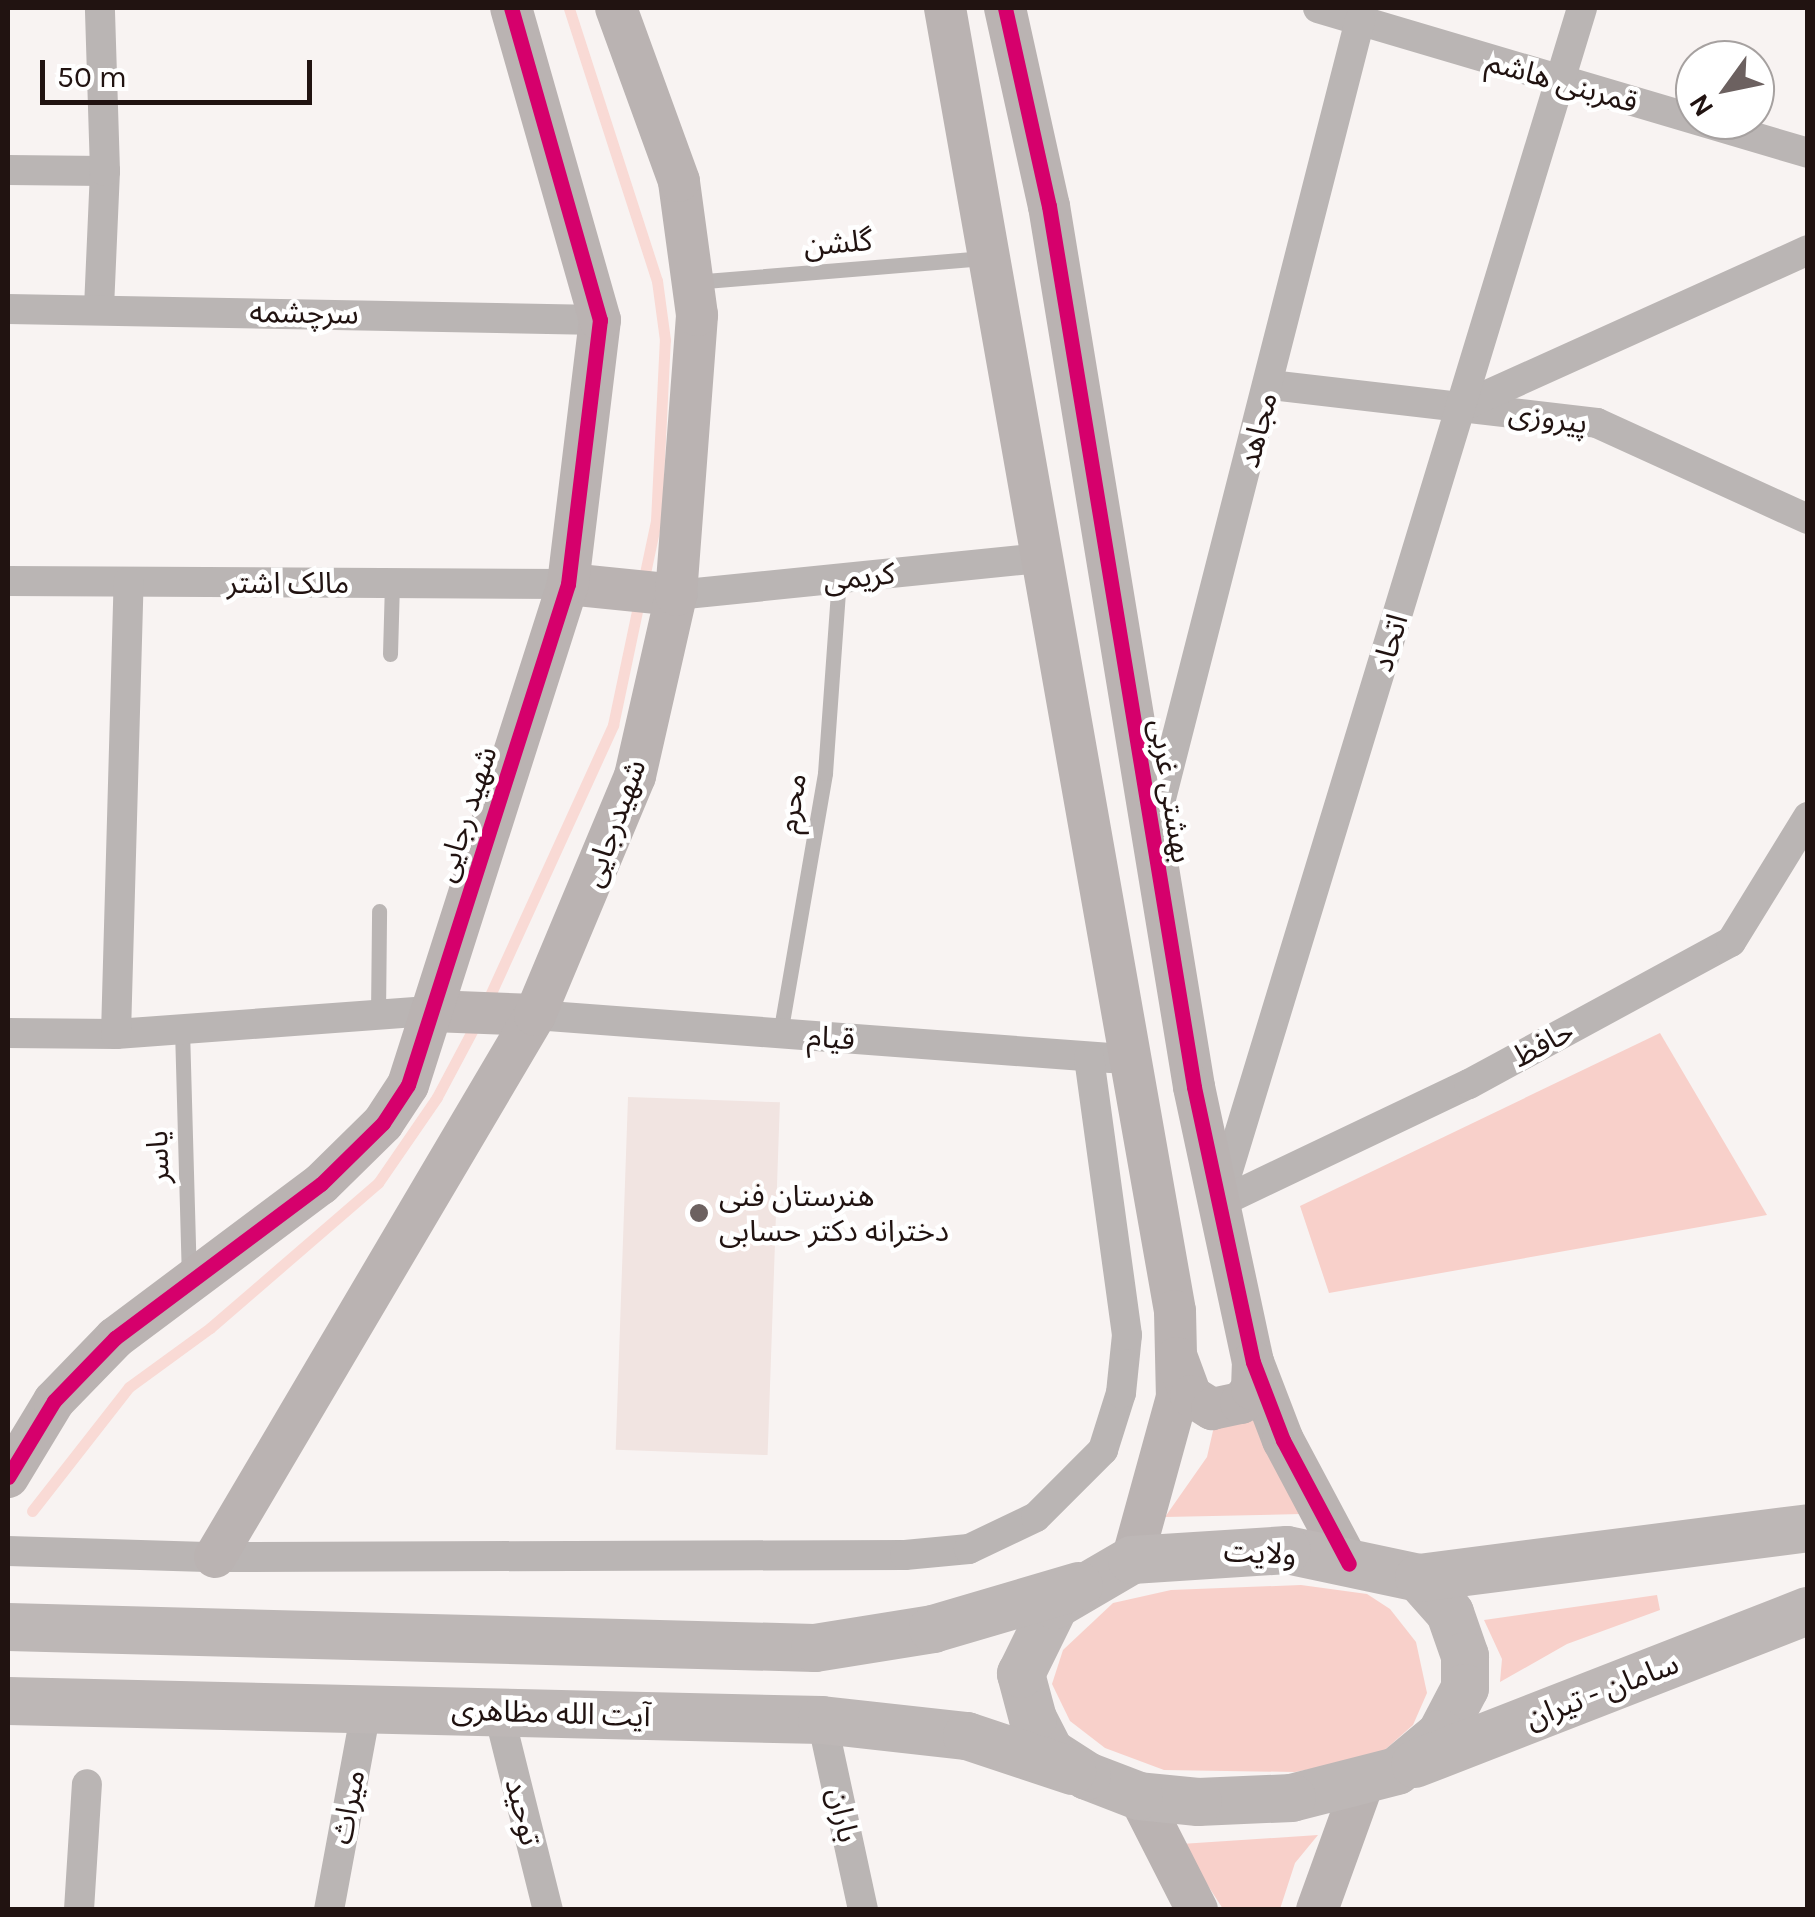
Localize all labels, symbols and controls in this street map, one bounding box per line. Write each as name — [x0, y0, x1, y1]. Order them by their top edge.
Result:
scale bar — [45, 40, 318, 102]
north arrow — [1675, 40, 1775, 140]
street label: قمربنی هاشم — [1482, 43, 1642, 121]
text: 50 m — [57, 59, 127, 95]
text: N — [1682, 88, 1720, 123]
street label: گلشن — [802, 222, 874, 264]
street label: سرچشمه — [249, 294, 359, 332]
street label: مجاهد — [1231, 388, 1285, 472]
street label: پیروزی — [1506, 395, 1590, 441]
street label: کریمی — [821, 555, 897, 599]
street label: مالک اشتر — [227, 565, 349, 601]
street label: اتحاد — [1364, 610, 1416, 676]
street label: بهشتی غربی — [1142, 716, 1200, 866]
street label: شهید رجایی — [427, 742, 505, 886]
street label: شهیدرجایی — [574, 754, 654, 892]
street label: محرم — [770, 771, 814, 835]
street label: حافظ — [1506, 1013, 1580, 1075]
street label: قیام — [806, 1018, 856, 1058]
street label: یاسر — [139, 1130, 177, 1184]
place label: هنرستان فنی دخترانه دکتر حسابی — [719, 1178, 949, 1248]
marker: هنرستان فنی دخترانه دکتر حسابی — [688, 1202, 710, 1224]
street label: ولایت — [1223, 1533, 1297, 1573]
street label: سامان - تیران — [1520, 1645, 1684, 1737]
street label: آیت الله مظاهری — [451, 1692, 651, 1734]
street label: میراث — [323, 1767, 373, 1847]
street label: توحید — [497, 1775, 549, 1849]
street label: باران — [820, 1784, 866, 1846]

